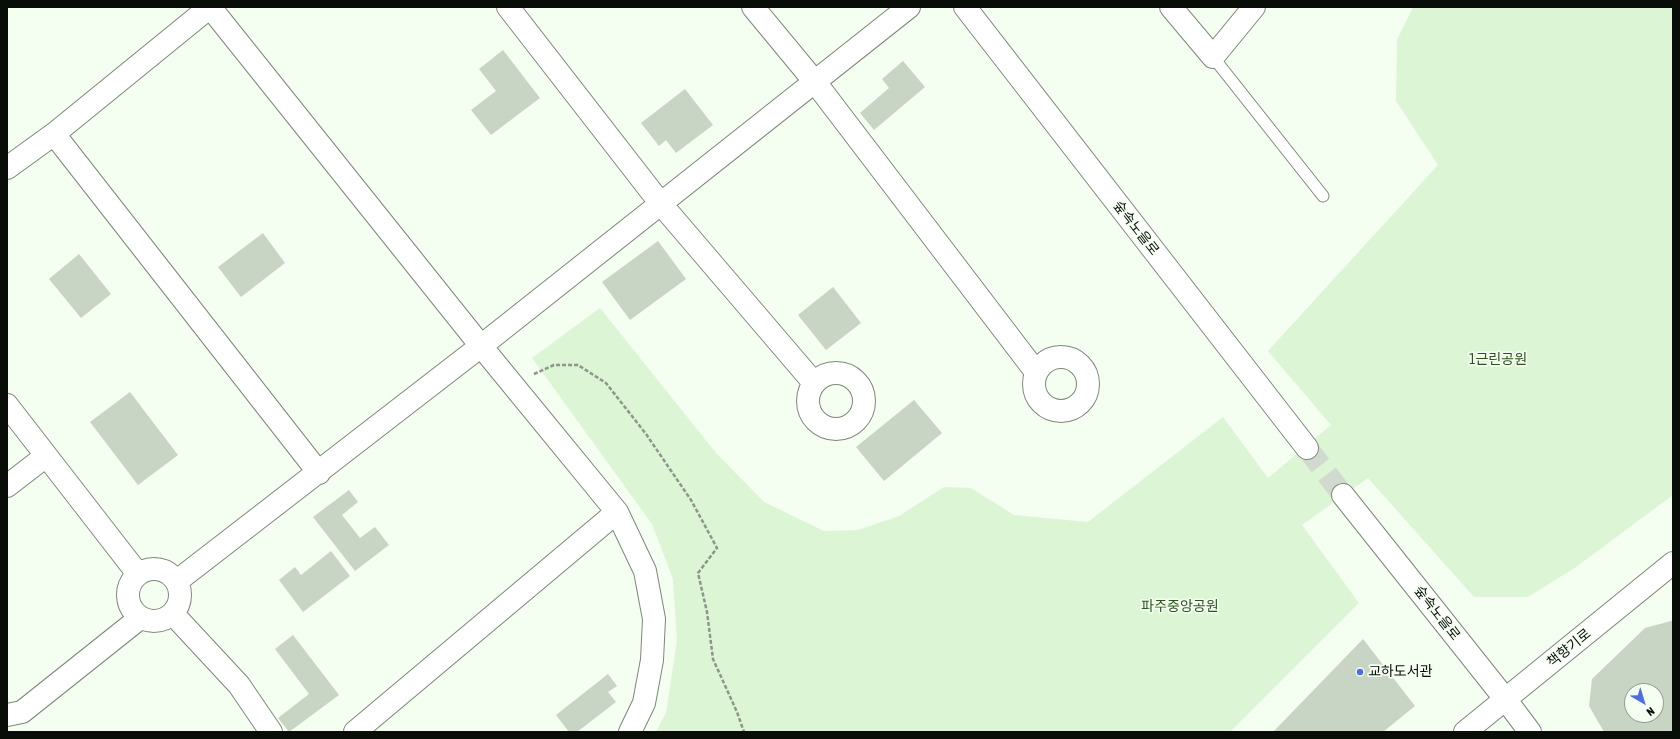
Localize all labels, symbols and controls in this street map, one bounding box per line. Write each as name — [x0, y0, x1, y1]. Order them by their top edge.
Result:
street label: 숲속노을로 — [1110, 197, 1162, 259]
park label: 1근린공원 — [1469, 352, 1527, 368]
street label: 숲속노을로 — [1411, 582, 1463, 644]
park label: 파주중앙공원 — [1141, 599, 1219, 615]
street label: 책향기로 — [1544, 625, 1594, 671]
place label: 교하도서관 — [1368, 664, 1432, 680]
marker: 교하도서관 — [1355, 667, 1365, 677]
north arrow — [1624, 683, 1664, 723]
text: N — [1645, 705, 1657, 718]

